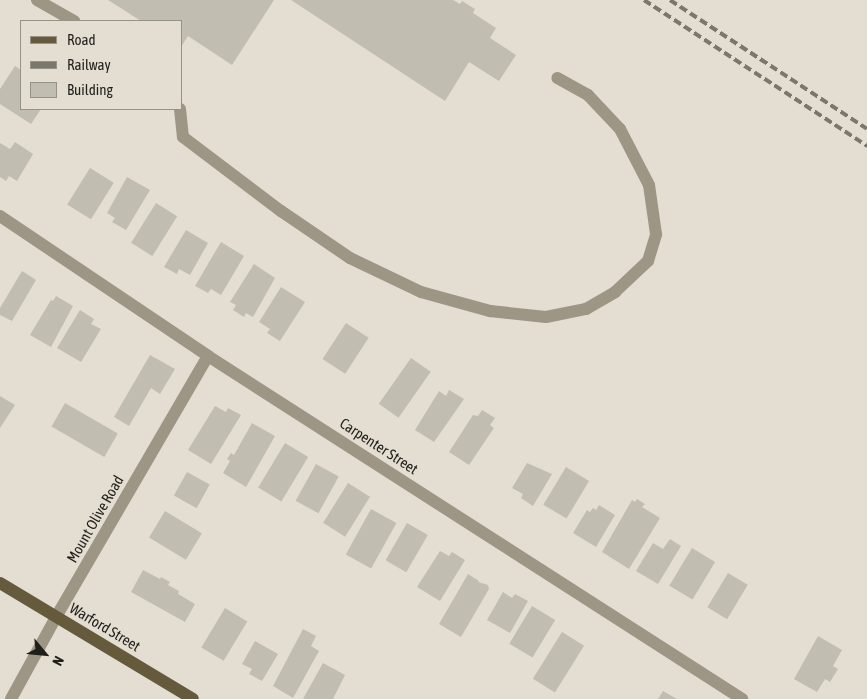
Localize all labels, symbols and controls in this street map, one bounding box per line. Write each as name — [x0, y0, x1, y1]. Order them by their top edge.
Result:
legend — [20, 20, 182, 110]
text: Road — [67, 31, 96, 48]
text: Railway — [67, 56, 111, 73]
text: Building — [67, 81, 113, 98]
street label: Carpenter Street — [336, 414, 422, 478]
street label: Mount Olive Road — [63, 472, 127, 566]
street label: Warford Street — [66, 599, 144, 655]
north arrow — [20, 629, 70, 679]
text: N — [49, 654, 67, 668]

